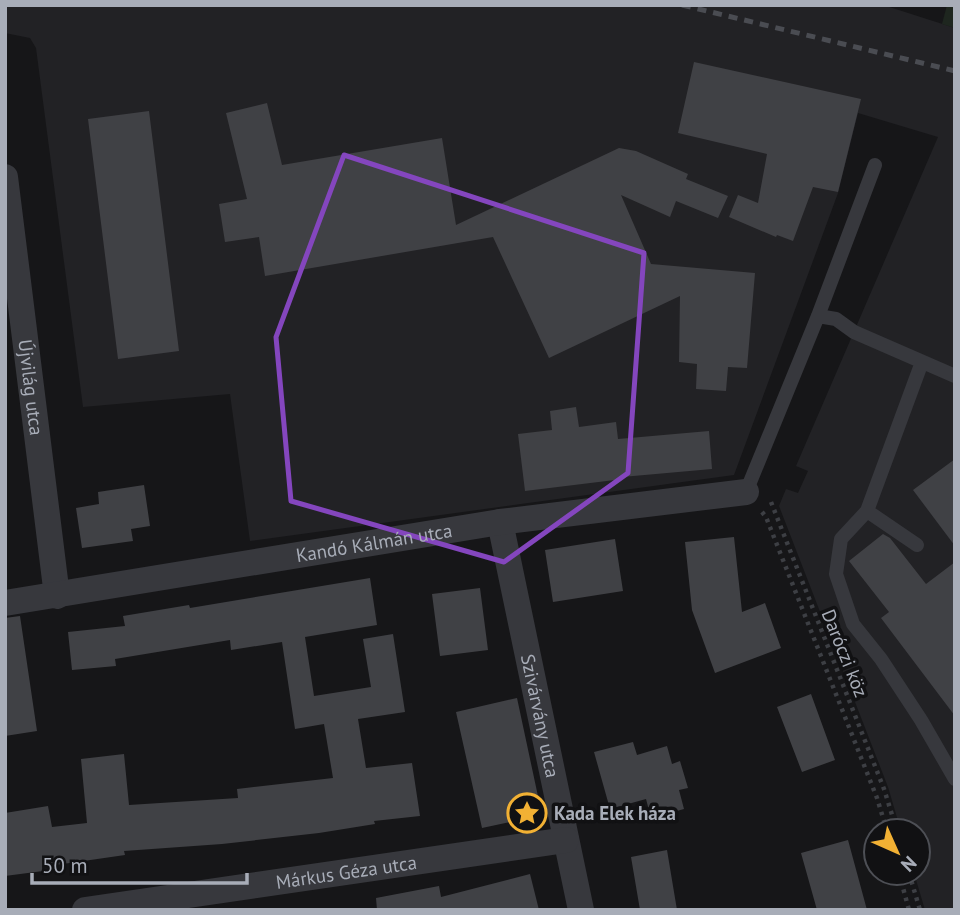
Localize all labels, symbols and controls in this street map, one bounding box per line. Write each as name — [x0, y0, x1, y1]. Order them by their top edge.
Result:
street label: Újvilág utca — [13, 338, 49, 437]
street label: Kandó Kálmán utca — [294, 518, 454, 567]
street label: Daróczi köz — [817, 606, 873, 700]
street label: Szivárvány utca — [516, 652, 565, 780]
place icon: Kada Elek háza — [506, 792, 548, 834]
place label: Kada Elek háza — [554, 801, 676, 825]
north arrow — [862, 817, 932, 887]
scale bar — [32, 842, 247, 886]
street label: Márkus Géza utca — [274, 850, 418, 894]
text: N — [896, 851, 922, 877]
text: 50 m — [42, 852, 88, 879]

